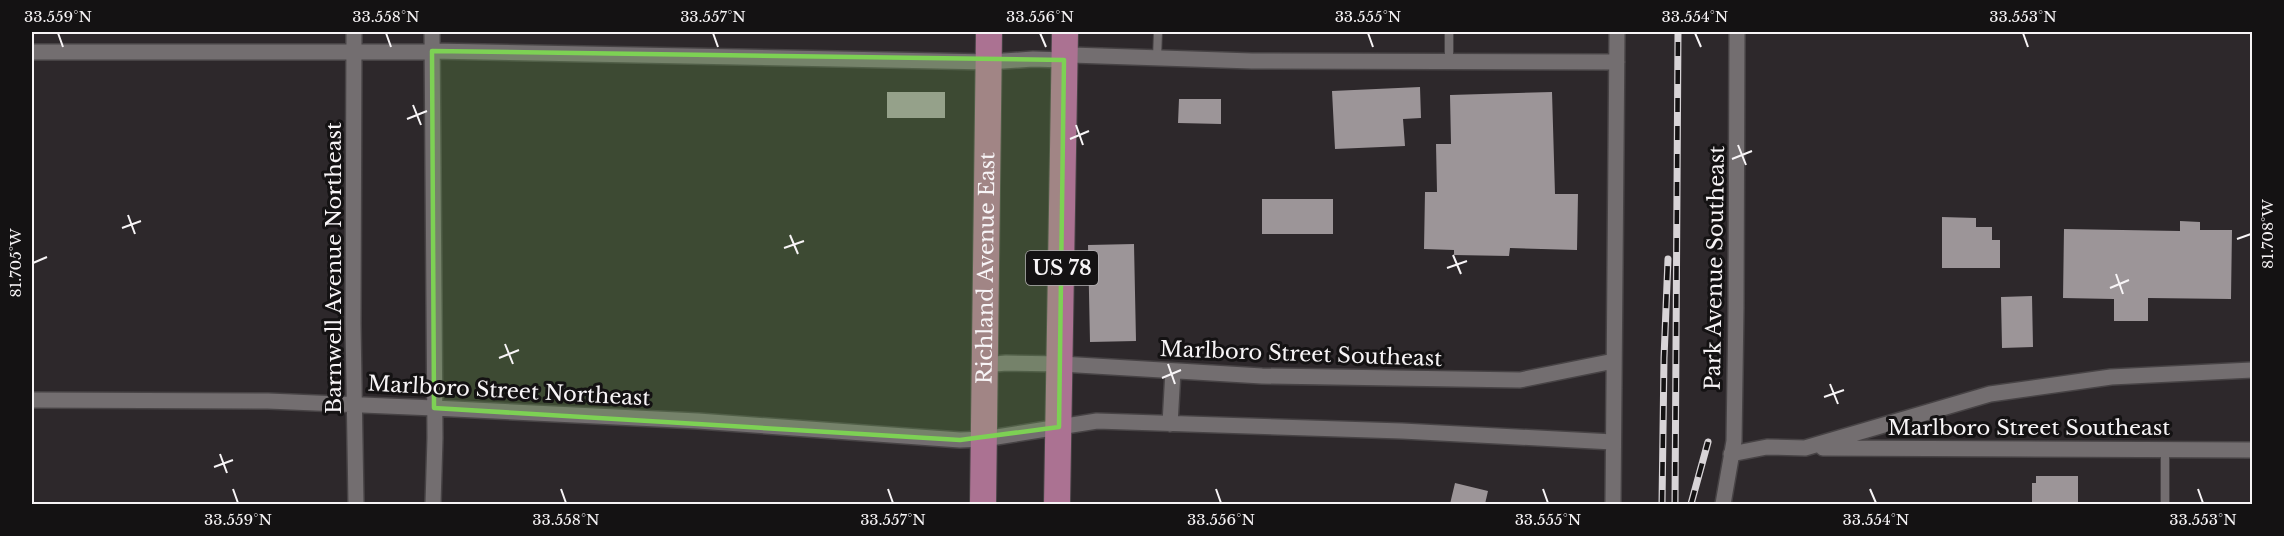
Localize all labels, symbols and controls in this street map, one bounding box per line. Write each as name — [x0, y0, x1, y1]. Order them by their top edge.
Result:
text: 33.559°N — [24, 7, 92, 26]
text: 33.558°N — [352, 7, 420, 26]
text: 33.557°N — [680, 7, 746, 26]
text: 33.556°N — [1006, 7, 1074, 26]
text: 33.555°N — [1335, 7, 1401, 26]
text: 33.554°N — [1662, 7, 1728, 26]
text: 33.553°N — [1989, 7, 2057, 26]
street label: Barnwell Avenue Northeast — [321, 122, 347, 414]
street label: Park Avenue Southeast — [1700, 145, 1730, 390]
street label: Richland Avenue East — [972, 152, 1000, 384]
text: 81.708°W — [2258, 199, 2277, 269]
text: 81.705°W — [6, 228, 25, 298]
road number: US 78 — [1026, 251, 1098, 285]
street label: Marlboro Street Southeast — [1159, 336, 1443, 372]
street label: Marlboro Street Northeast — [367, 371, 651, 411]
street label: Marlboro Street Southeast — [1888, 415, 2170, 441]
text: 33.559°N — [204, 510, 272, 529]
text: 33.558°N — [532, 510, 600, 529]
text: 33.557°N — [860, 510, 926, 529]
text: 33.556°N — [1187, 510, 1255, 529]
text: 33.555°N — [1515, 510, 1581, 529]
text: 33.554°N — [1843, 510, 1909, 529]
text: 33.553°N — [2169, 510, 2237, 529]

